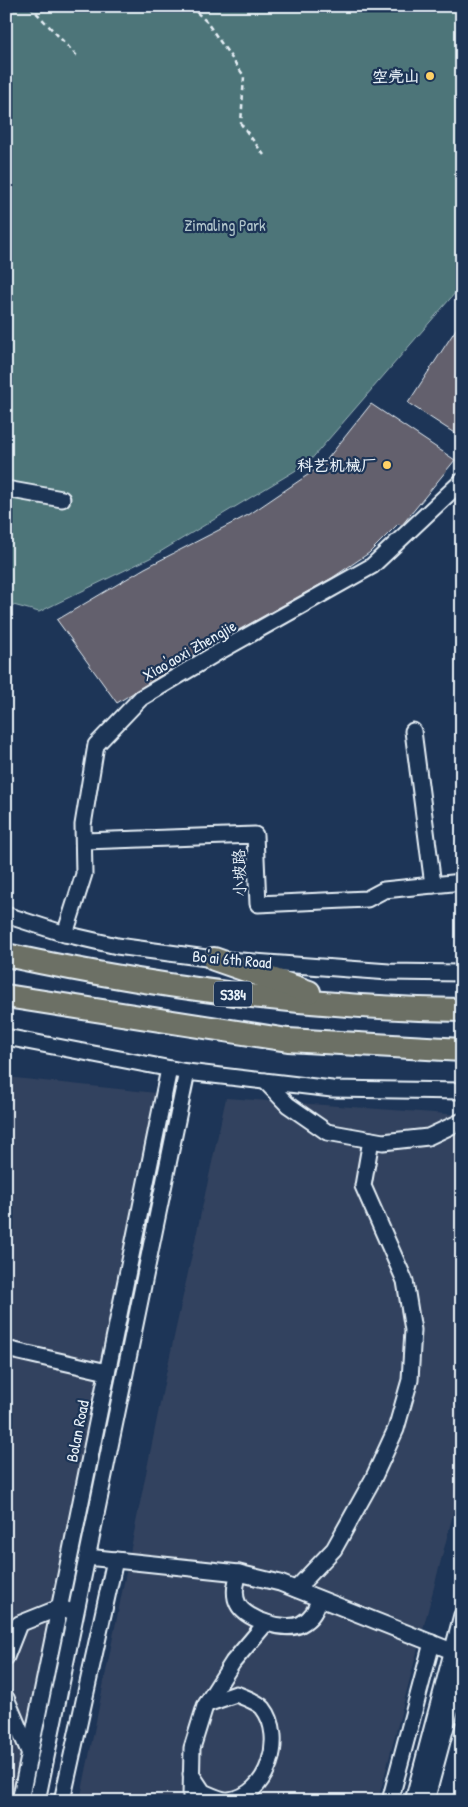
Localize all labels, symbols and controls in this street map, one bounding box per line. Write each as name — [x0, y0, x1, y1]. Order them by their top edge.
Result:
place label: 空壳山 — [372, 65, 420, 87]
marker: 空壳山 — [424, 70, 436, 82]
park label: Zimaling Park — [184, 214, 266, 236]
place label: 科艺机械厂 — [297, 454, 377, 476]
marker: 科艺机械厂 — [381, 459, 393, 471]
street label: Xiao'aoxi Zhengjie — [138, 614, 240, 686]
street label: 小坡路 — [227, 849, 251, 897]
street label: Bo'ai 6th Road — [192, 945, 272, 973]
road number: S384 — [214, 982, 252, 1006]
street label: Bolan Road — [60, 1398, 94, 1464]

